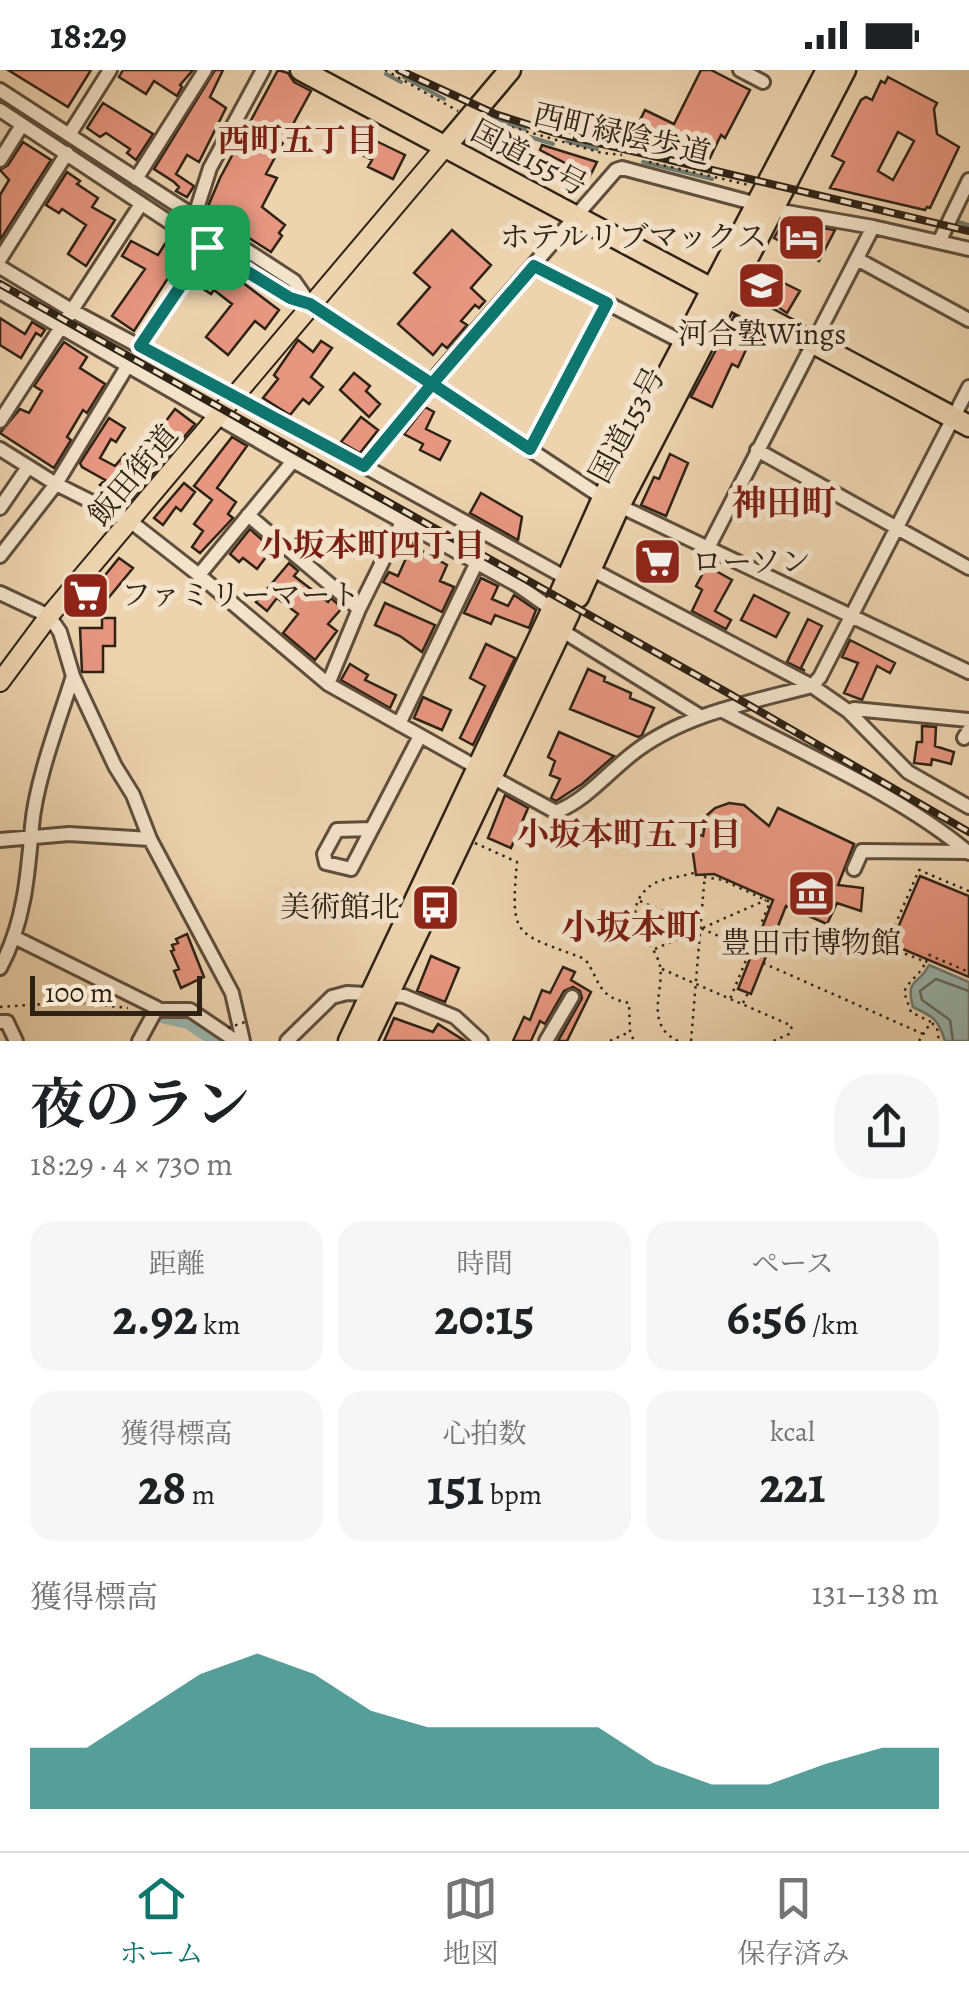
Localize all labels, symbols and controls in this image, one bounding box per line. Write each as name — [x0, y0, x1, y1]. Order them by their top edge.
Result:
text: 18:29 — [50, 9, 127, 61]
street label: 西町緑陰歩道 — [530, 94, 714, 174]
street label: 国道155号 — [464, 111, 594, 205]
district label: 西町五丁目 — [218, 118, 378, 162]
pin — [165, 205, 250, 290]
hotel icon: ホテルリブマックス — [776, 211, 828, 263]
place label: ホテルリブマックス — [500, 217, 767, 257]
icon: arrive — [180, 220, 235, 275]
school or university icon: 河合塾Wings — [736, 259, 788, 311]
place label: 河合塾Wings — [678, 314, 846, 354]
street label: 国道153号 — [580, 360, 674, 490]
street label: 飯田街道 — [79, 416, 187, 534]
district label: 神田町 — [731, 479, 837, 527]
district label: 小坂本町四丁目 — [261, 523, 485, 567]
supermarket icon: ローソン — [631, 536, 683, 588]
place label: ローソン — [692, 542, 811, 582]
supermarket icon: ファミリーマート — [60, 569, 112, 621]
place label: ファミリーマート — [121, 575, 360, 615]
district label: 小坂本町五丁目 — [517, 812, 741, 856]
museum icon: 豊田市博物館 — [785, 868, 837, 920]
bus stop icon: 美術館北 — [409, 881, 461, 933]
place label: 美術館北 — [280, 887, 400, 927]
district label: 小坂本町 — [561, 903, 701, 951]
place label: 豊田市博物館 — [721, 923, 901, 963]
scale bar — [30, 971, 202, 1016]
text: 100 m — [45, 974, 113, 1012]
text: 夜のラン — [30, 1067, 250, 1142]
button: share — [834, 1074, 939, 1179]
text: 18:29 · 4 × 730 m — [30, 1142, 233, 1186]
text: 距離 — [148, 1245, 205, 1283]
text: 時間 — [456, 1245, 513, 1283]
text: ペース — [751, 1245, 834, 1283]
text: 2.92 — [113, 1283, 198, 1351]
text: 20:15 — [434, 1283, 535, 1351]
text: 6:56 — [727, 1283, 806, 1351]
text: km — [198, 1306, 240, 1344]
text: /km — [806, 1306, 858, 1344]
text: kcal — [770, 1413, 815, 1451]
text: 獲得標高 — [120, 1415, 233, 1453]
text: 心拍数 — [442, 1415, 527, 1453]
text: 221 — [759, 1451, 826, 1519]
text: 28 — [138, 1453, 186, 1521]
text: 151 — [427, 1453, 484, 1521]
text: m — [186, 1476, 215, 1514]
text: bpm — [484, 1476, 542, 1514]
text: 131–138 m — [812, 1571, 939, 1615]
text: 獲得標高 — [30, 1575, 158, 1619]
tab: ホーム — [119, 1871, 204, 1973]
tab: 地図 — [442, 1871, 499, 1973]
tab: 保存済み — [737, 1871, 850, 1973]

